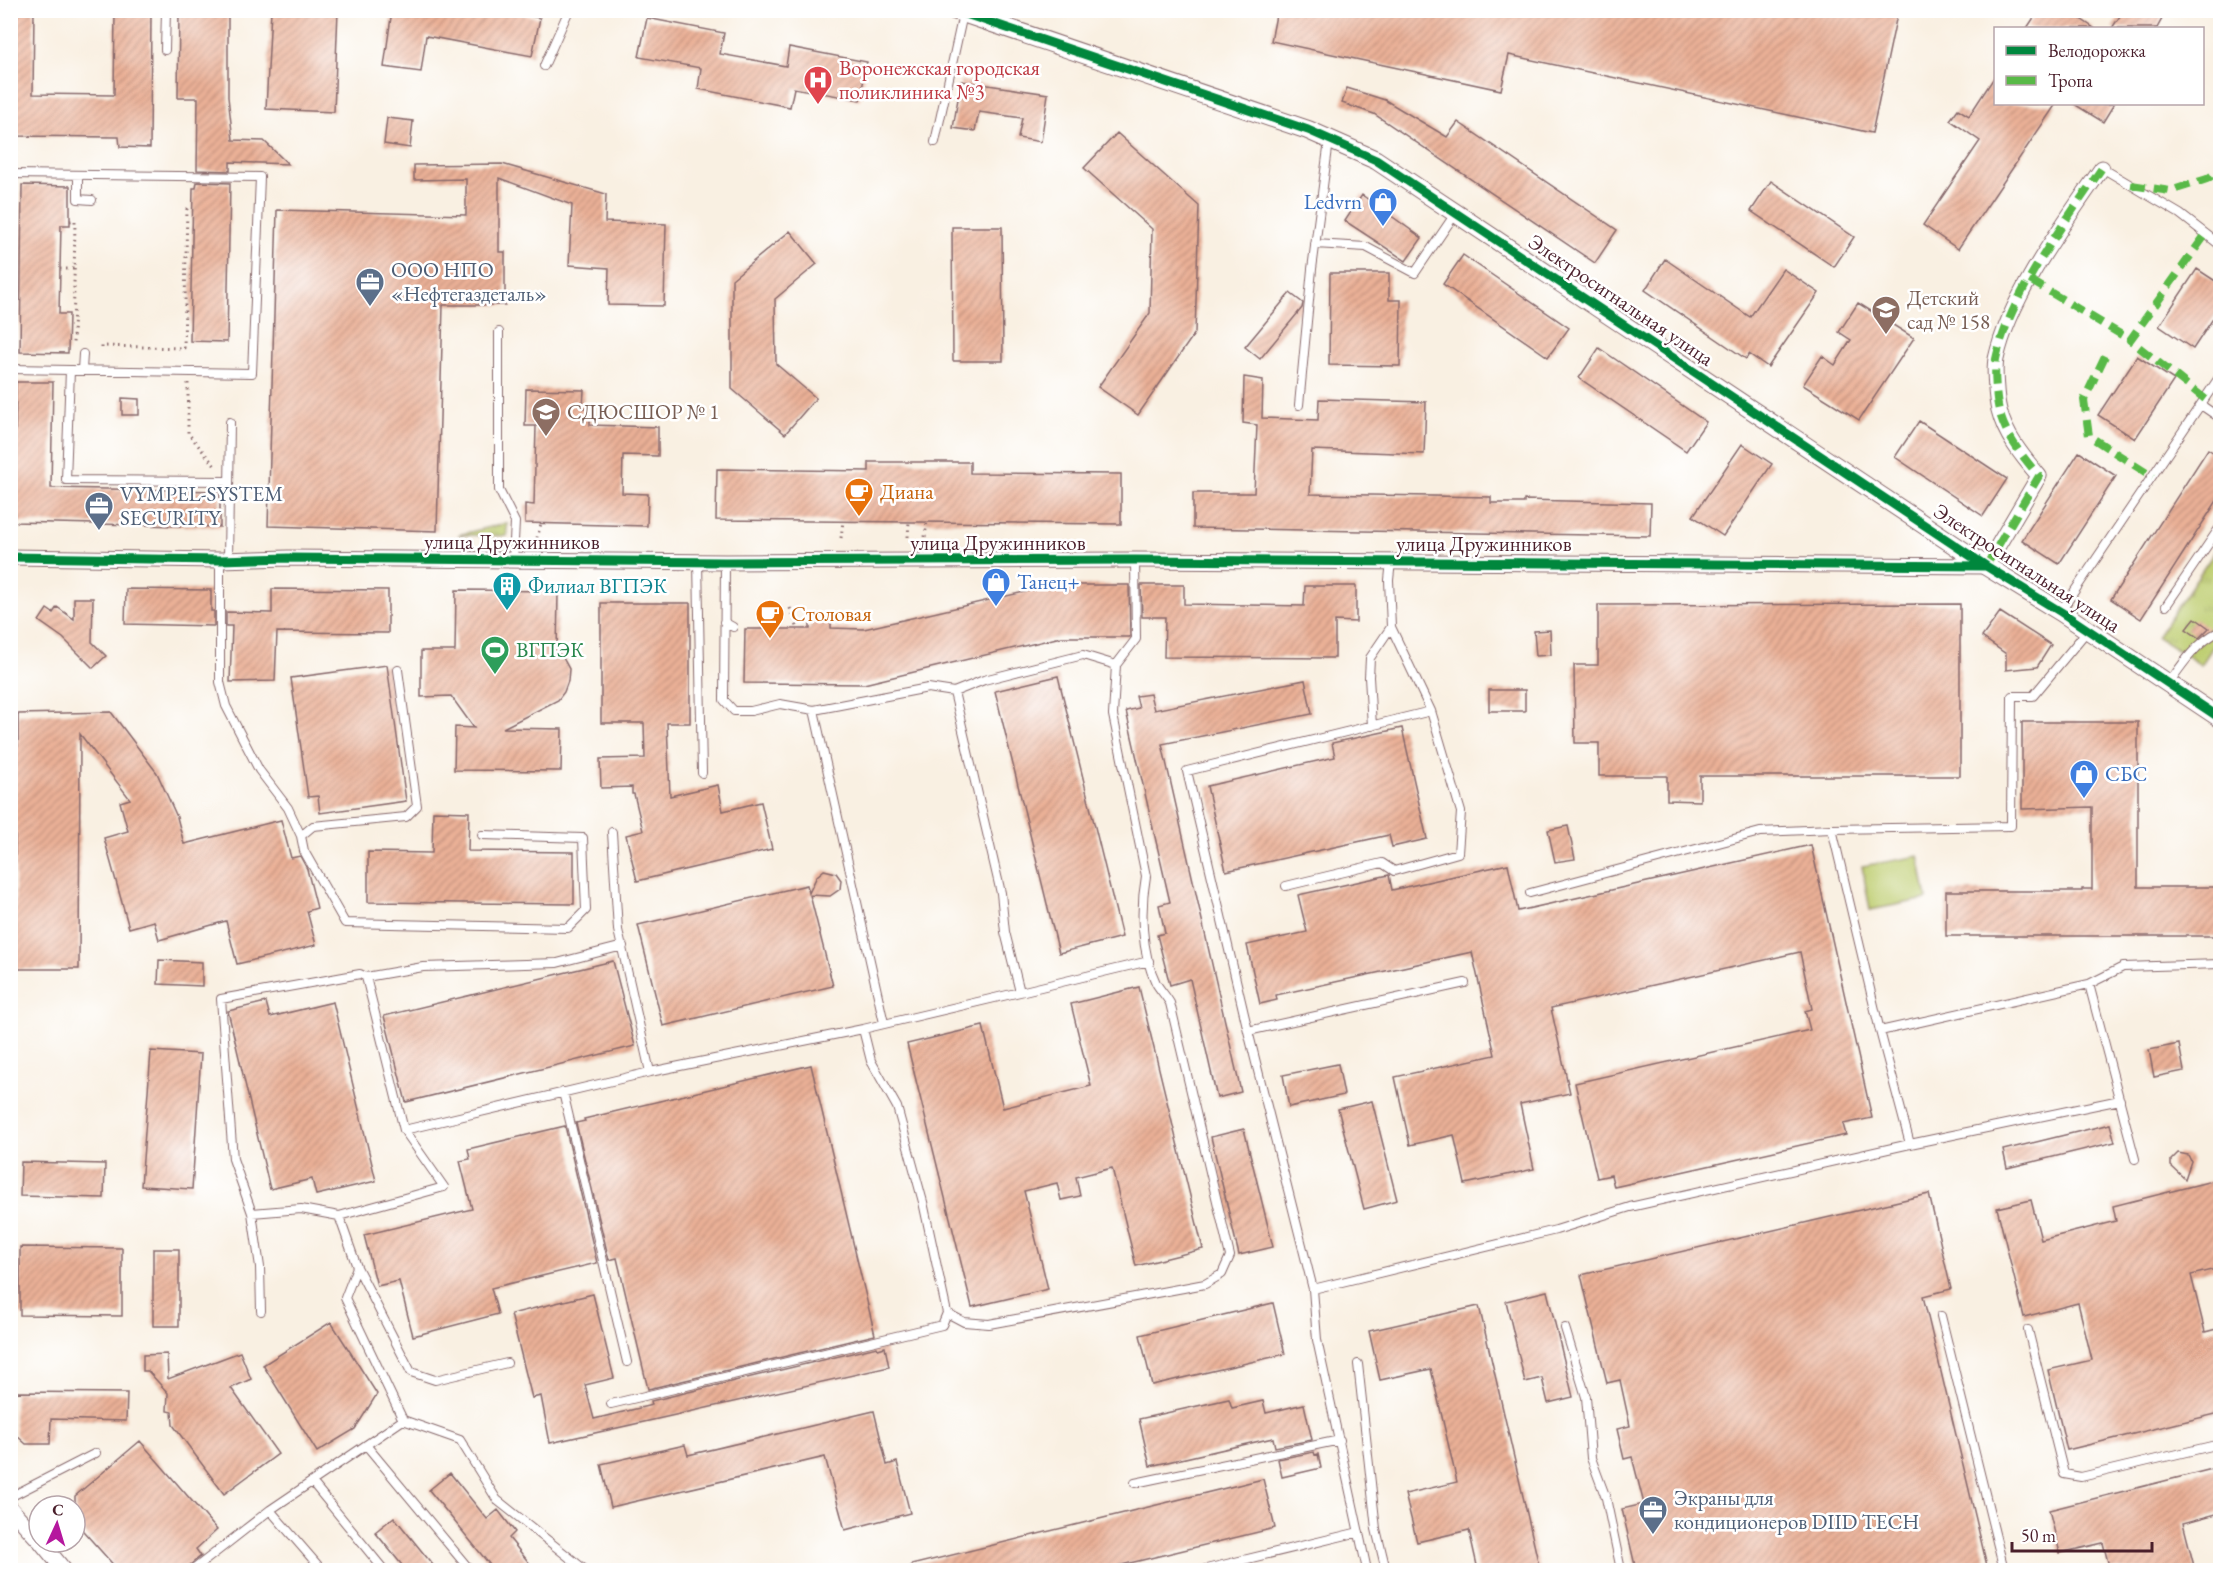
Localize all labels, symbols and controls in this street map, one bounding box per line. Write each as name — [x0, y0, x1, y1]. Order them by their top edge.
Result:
legend — [1994, 27, 2204, 105]
text: Велодорожка — [2048, 39, 2147, 62]
place label: Воронежская городская поликлиника №3 — [839, 54, 1040, 105]
hospital icon: Воронежская городская поликлиника №3 — [802, 64, 834, 106]
text: Тропа — [2048, 69, 2094, 92]
shop icon: Ledvrn — [1367, 186, 1399, 228]
place label: Ledvrn — [1304, 188, 1362, 215]
street label: Электросигнальная улица — [1524, 228, 1720, 372]
place label: ООО НПО «Нефтегаздеталь» — [391, 256, 547, 307]
office icon: ООО НПО «Нефтегаздеталь» — [354, 266, 386, 308]
place label: Детский сад № 158 — [1907, 284, 1990, 335]
school or university icon: Детский сад № 158 — [1870, 294, 1902, 336]
school or university icon: СДЮСШОР № 1 — [530, 396, 562, 438]
place label: СДЮСШОР № 1 — [567, 398, 719, 425]
cafe icon: Диана — [843, 476, 875, 518]
place label: Диана — [880, 478, 934, 505]
place label: VYMPEL-SYSTEM SECURITY — [120, 480, 283, 531]
office icon: VYMPEL-SYSTEM SECURITY — [83, 490, 115, 532]
street label: Электросигнальная улица — [1929, 497, 2126, 639]
street label: улица Дружинников — [424, 528, 600, 555]
street label: улица Дружинников — [910, 529, 1086, 556]
street label: улица Дружинников — [1396, 530, 1572, 557]
shop icon: Танец+ — [980, 566, 1012, 608]
place label: Танец+ — [1017, 568, 1080, 595]
building icon: Филиал ВГПЭК — [491, 570, 523, 612]
place label: Филиал ВГПЭК — [528, 572, 667, 599]
cafe icon: Столовая — [754, 598, 786, 640]
place label: Столовая — [791, 600, 872, 627]
sports icon: ВГПЭК — [479, 634, 511, 676]
place label: ВГПЭК — [516, 636, 584, 663]
shop icon: СБС — [2068, 758, 2100, 800]
place label: СБС — [2105, 760, 2147, 787]
place label: Экраны для кондиционеров DIID TECH — [1674, 1484, 1919, 1535]
north arrow — [27, 1494, 87, 1554]
office icon: Экраны для кондиционеров DIID TECH — [1637, 1494, 1669, 1536]
text: С — [52, 1499, 64, 1520]
scale bar — [2012, 1515, 2152, 1553]
text: 50 m — [2021, 1524, 2056, 1547]

